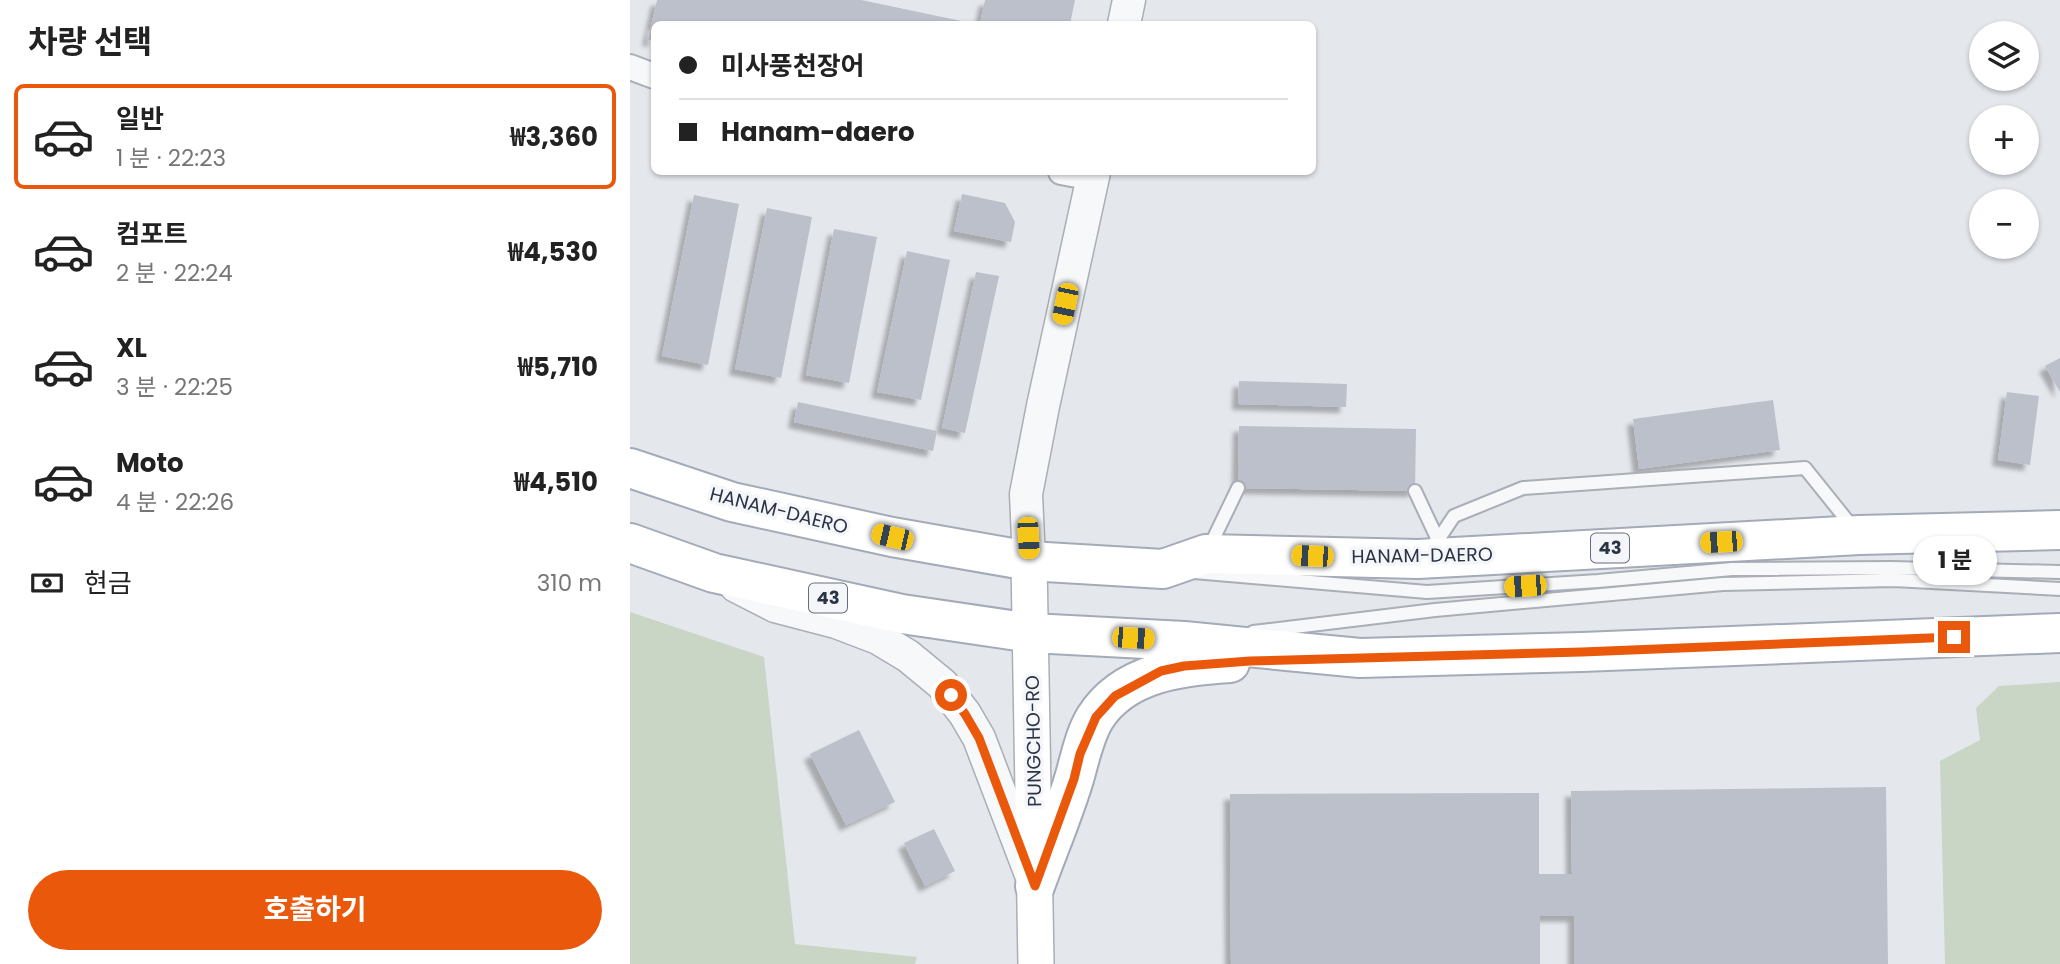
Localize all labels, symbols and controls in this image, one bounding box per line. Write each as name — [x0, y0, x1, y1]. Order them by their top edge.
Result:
text: 차량 선택 — [28, 19, 153, 64]
map controls — [1969, 21, 2039, 259]
button: layers — [1969, 21, 2039, 91]
text: 미사풍천장어 — [721, 48, 865, 84]
text: 일반 — [116, 101, 164, 137]
icon: car — [32, 105, 95, 168]
button: + — [1969, 105, 2039, 175]
text: Hanam-daero — [721, 114, 914, 150]
text: ₩3,360 — [510, 119, 598, 155]
text: 1 분 · 22:23 — [116, 142, 226, 174]
button: − — [1969, 189, 2039, 259]
text: 컴포트 — [116, 216, 188, 252]
icon: car — [32, 220, 95, 283]
text: ₩4,530 — [508, 234, 598, 270]
text: 2 분 · 22:24 — [116, 257, 233, 289]
car — [1051, 281, 1080, 327]
text: XL — [116, 330, 147, 366]
icon: car — [32, 335, 95, 398]
text: ₩5,710 — [518, 349, 598, 385]
text: 3 분 · 22:25 — [116, 371, 233, 403]
text: Moto — [116, 445, 184, 481]
icon: car — [32, 450, 95, 513]
text: ₩4,510 — [514, 464, 598, 500]
street label: HANAM-DAERO — [707, 480, 851, 541]
text: 4 분 · 22:26 — [116, 486, 234, 518]
car — [1017, 516, 1040, 560]
car — [870, 522, 915, 552]
car — [1700, 530, 1743, 554]
road number: 43 — [1591, 534, 1629, 562]
callout: 1 분 — [1912, 536, 1996, 584]
street label: HANAM-DAERO — [1351, 541, 1493, 570]
text: 1 분 — [1938, 544, 1972, 576]
car — [1291, 545, 1334, 567]
icon: cash — [28, 564, 66, 602]
text: 현금 — [84, 565, 132, 601]
text: 310 m — [537, 567, 602, 599]
car — [1504, 574, 1547, 598]
road number: 43 — [809, 584, 847, 612]
route end — [1938, 621, 1970, 653]
car — [1112, 626, 1155, 650]
street label: PUNGCHO-RO — [1019, 675, 1048, 807]
route start — [935, 679, 967, 711]
button: 호출하기 — [28, 870, 602, 950]

